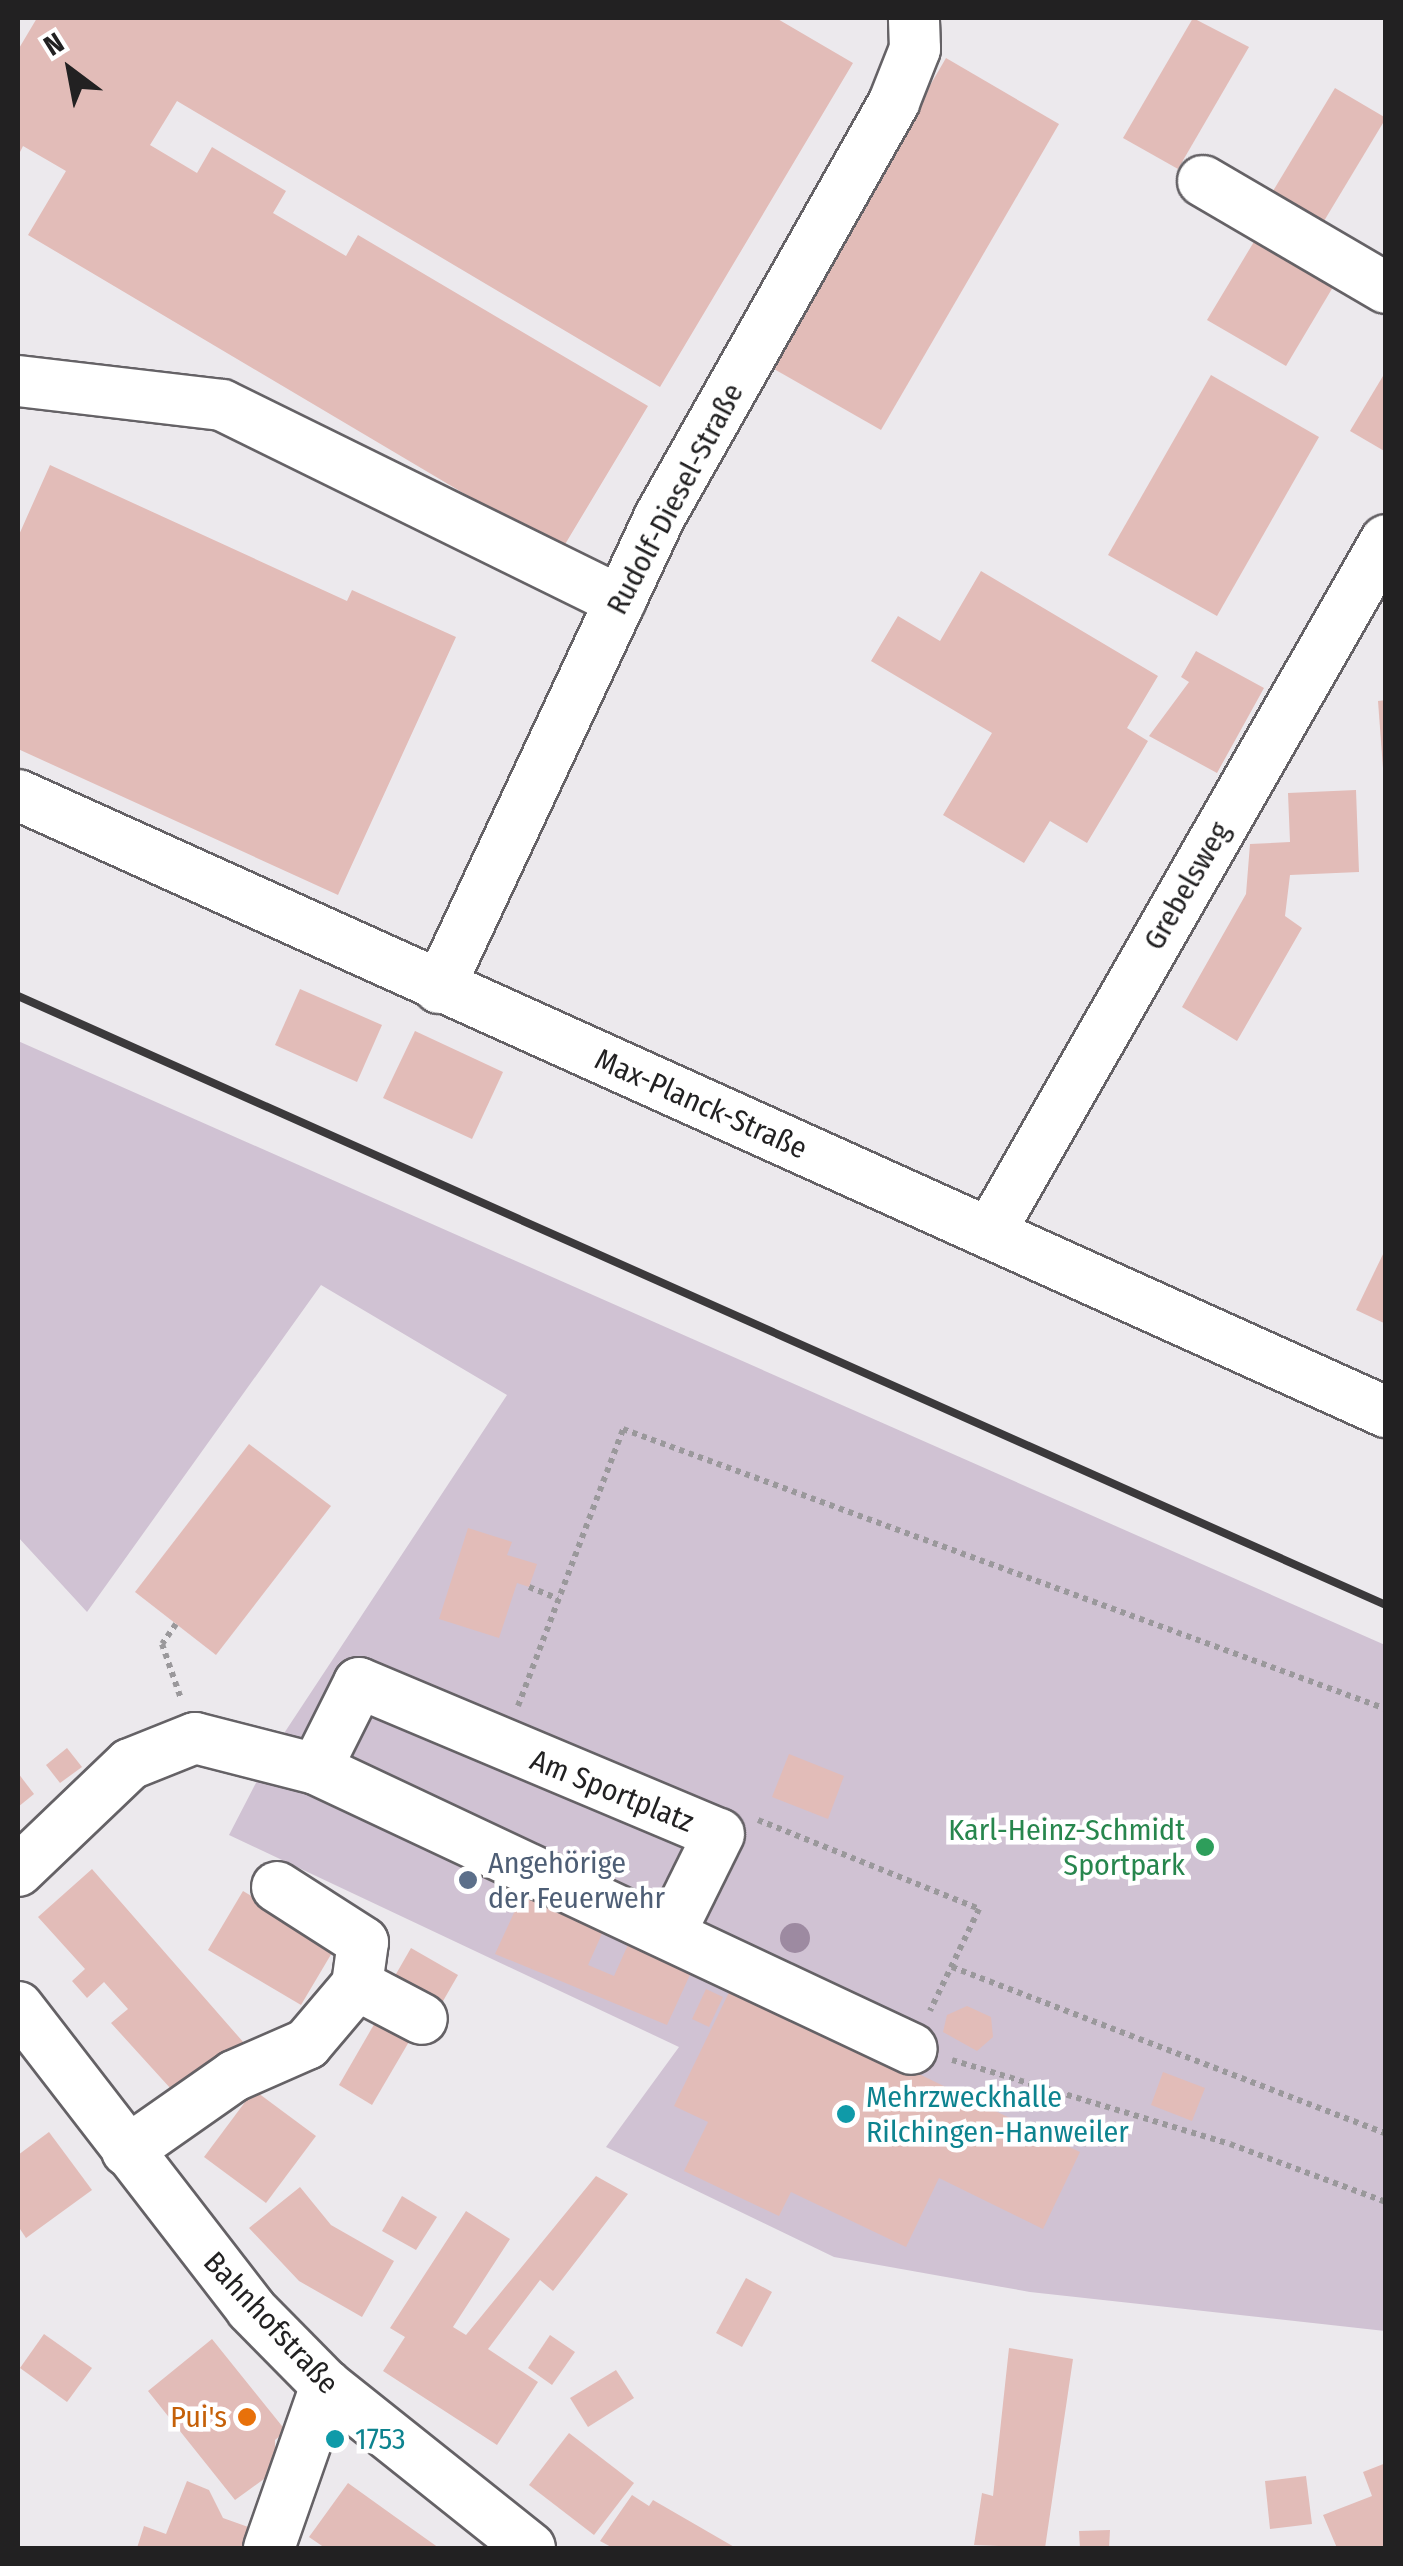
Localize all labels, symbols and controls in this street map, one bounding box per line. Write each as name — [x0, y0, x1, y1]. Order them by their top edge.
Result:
north arrow — [20, 20, 120, 120]
text: N — [38, 26, 70, 63]
street label: Rudolf-Diesel-Straße — [599, 377, 751, 621]
street label: Grebelsweg — [1136, 816, 1238, 956]
street label: Max-Planck-Straße — [589, 1041, 813, 1167]
street label: Am Sportplatz — [525, 1742, 699, 1840]
place label: Karl-Heinz-Schmidt Sportpark — [948, 1812, 1185, 1882]
marker: Karl-Heinz-Schmidt Sportpark — [1194, 1836, 1216, 1858]
place label: Angehörige der Feuerwehr — [488, 1845, 665, 1916]
marker: Angehörige der Feuerwehr — [457, 1869, 479, 1891]
place label: Mehrzweckhalle Rilchingen-Hanweiler — [866, 2079, 1129, 2150]
marker: Mehrzweckhalle Rilchingen-Hanweiler — [835, 2103, 857, 2125]
street label: Bahnhofstraße — [196, 2244, 346, 2402]
place label: Pui's — [170, 2399, 227, 2435]
marker: Pui's — [236, 2406, 258, 2428]
place label: 1753 — [355, 2421, 406, 2457]
marker: 1753 — [324, 2428, 346, 2450]

